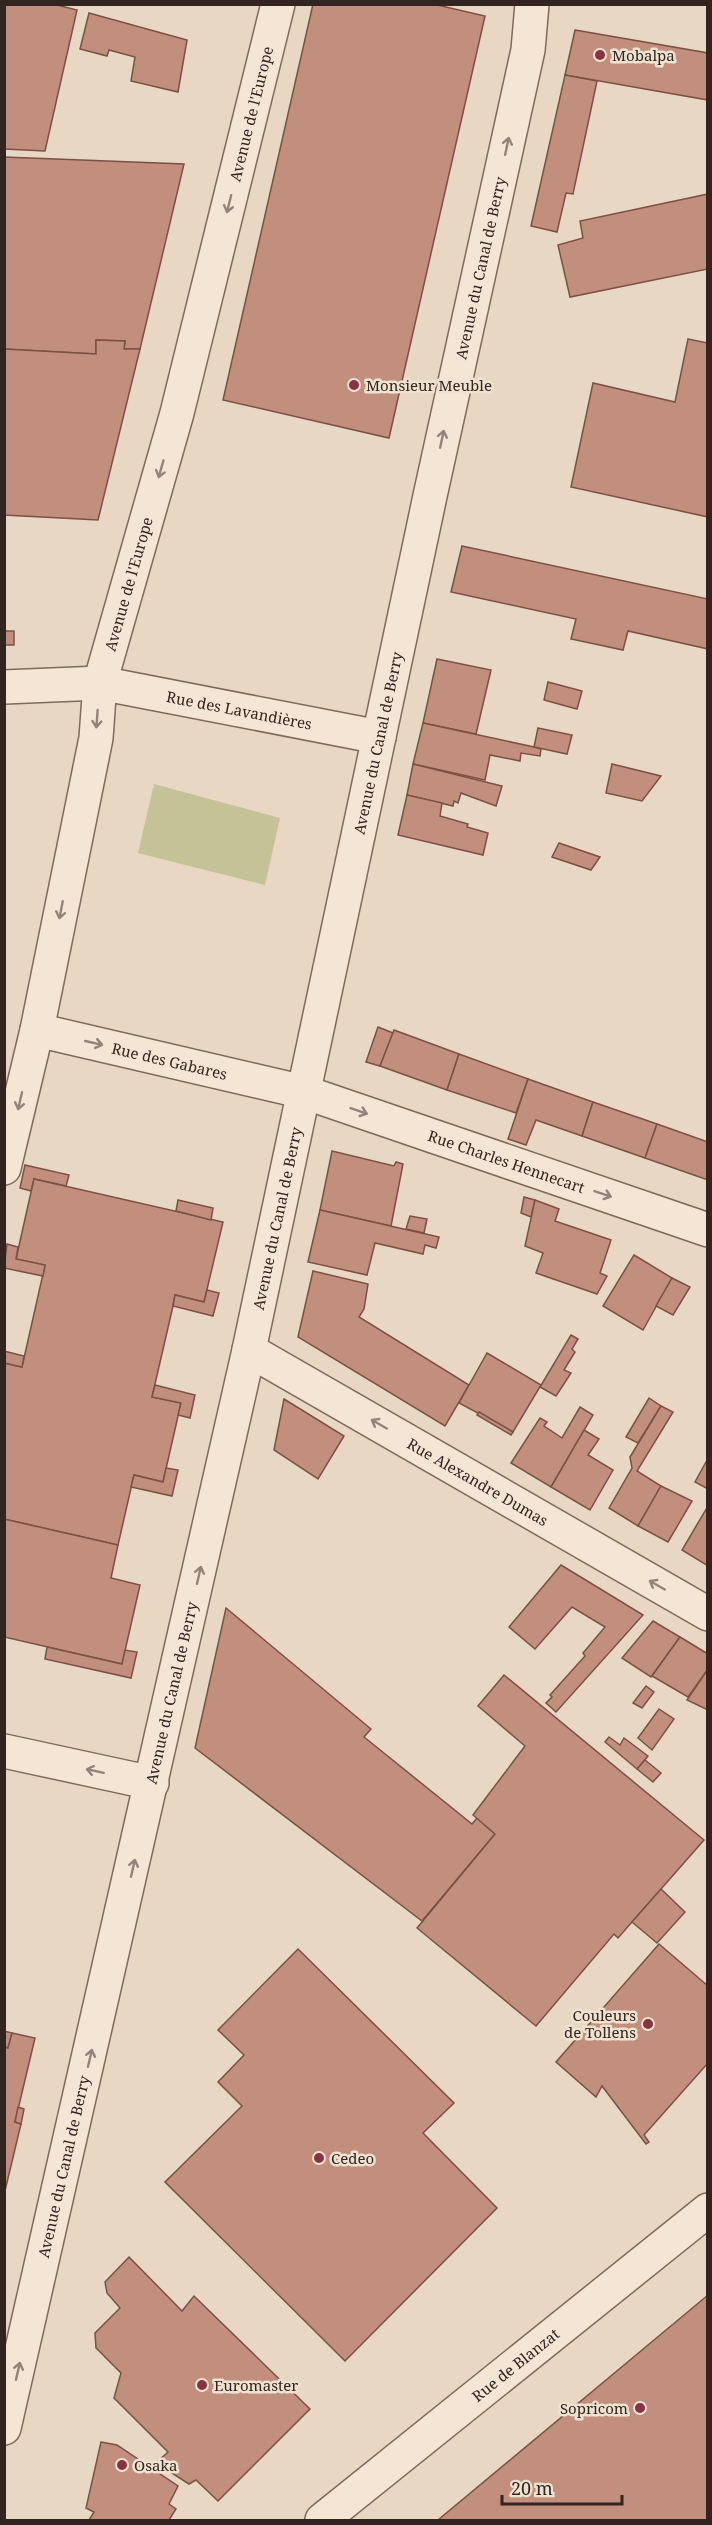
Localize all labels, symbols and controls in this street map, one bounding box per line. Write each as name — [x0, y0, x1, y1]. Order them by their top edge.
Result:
street label: Avenue de l'Europe — [225, 44, 277, 183]
place label: Mobalpa — [612, 45, 675, 65]
marker: Mobalpa — [593, 48, 607, 62]
one-way arrow — [502, 137, 513, 157]
street label: Avenue du Canal de Berry — [450, 174, 510, 361]
one-way arrow — [222, 194, 234, 213]
place label: Monsieur Meuble — [366, 375, 492, 395]
marker: Monsieur Meuble — [347, 378, 361, 392]
one-way arrow — [437, 430, 449, 449]
one-way arrow — [155, 460, 166, 479]
street label: Avenue de l'Europe — [100, 515, 157, 653]
street label: Avenue du Canal de Berry — [349, 649, 407, 836]
street label: Rue des Lavandières — [165, 686, 314, 734]
one-way arrow — [92, 708, 103, 728]
one-way arrow — [55, 900, 66, 920]
one-way arrow — [84, 1038, 103, 1050]
street label: Rue des Gabares — [110, 1038, 229, 1084]
one-way arrow — [14, 1091, 26, 1110]
one-way arrow — [349, 1107, 368, 1118]
street label: Avenue du Canal de Berry — [248, 1125, 306, 1312]
street label: Rue Charles Hennecart — [425, 1125, 587, 1197]
one-way arrow — [594, 1190, 612, 1201]
one-way arrow — [370, 1418, 387, 1430]
street label: Rue Alexandre Dumas — [404, 1433, 552, 1530]
one-way arrow — [194, 1566, 205, 1585]
one-way arrow — [649, 1578, 666, 1590]
street label: Avenue du Canal de Berry — [141, 1599, 202, 1786]
one-way arrow — [86, 1765, 105, 1776]
one-way arrow — [128, 1859, 140, 1878]
place label: Couleurs de Tollens — [564, 2005, 636, 2042]
marker: Couleurs de Tollens — [641, 2017, 655, 2031]
one-way arrow — [85, 2049, 96, 2068]
street label: Avenue du Canal de Berry — [33, 2073, 94, 2260]
place label: Cedeo — [331, 2148, 374, 2168]
marker: Cedeo — [312, 2151, 326, 2165]
street label: Rue de Blanzat — [468, 2324, 563, 2406]
one-way arrow — [12, 2361, 24, 2380]
place label: Euromaster — [214, 2375, 298, 2395]
marker: Euromaster — [195, 2378, 209, 2392]
place label: Sopricom — [560, 2398, 628, 2418]
marker: Sopricom — [633, 2401, 647, 2415]
place label: Osaka — [134, 2455, 178, 2475]
marker: Osaka — [115, 2458, 129, 2472]
scale bar — [502, 2468, 622, 2506]
text: 20 m — [511, 2476, 553, 2500]

